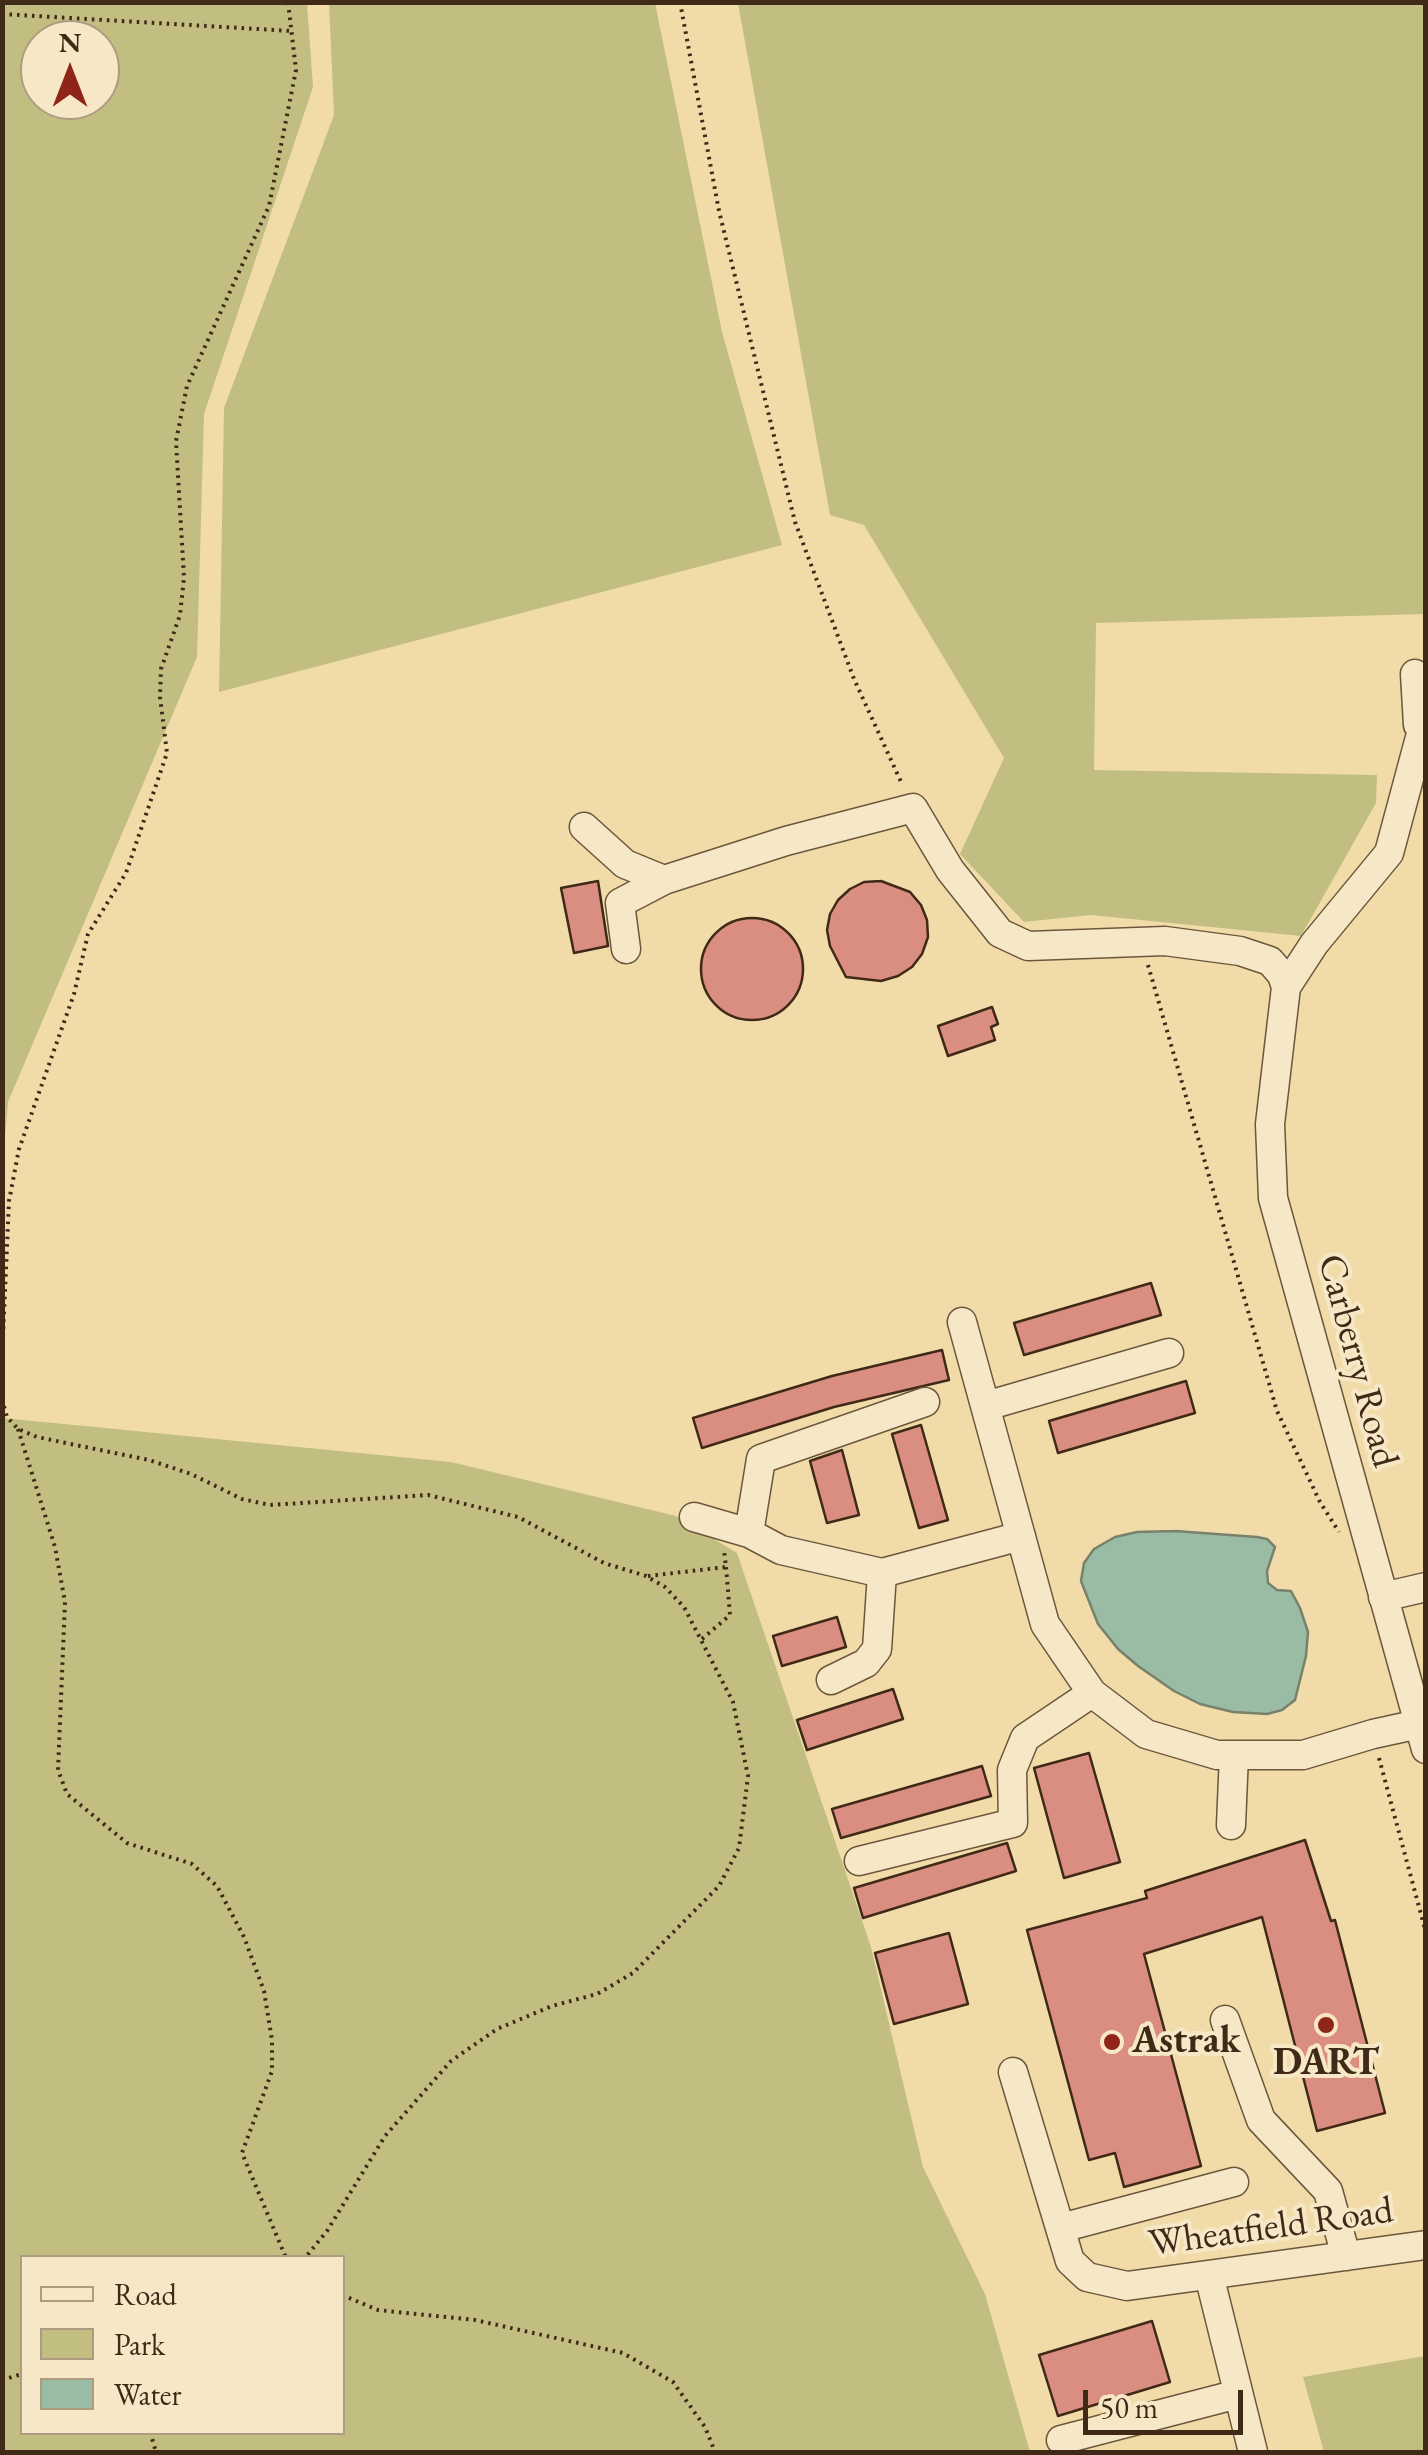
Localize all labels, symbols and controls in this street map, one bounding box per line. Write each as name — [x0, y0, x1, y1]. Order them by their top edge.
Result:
north arrow — [20, 20, 120, 120]
text: N — [59, 24, 81, 60]
street label: Carberry Road — [1307, 1250, 1407, 1472]
marker: DART — [1315, 2014, 1337, 2036]
place label: Astrak — [1132, 2019, 1240, 2065]
marker: Astrak — [1101, 2031, 1123, 2053]
place label: DART — [1273, 2041, 1379, 2087]
street label: Wheatfield Road — [1146, 2188, 1396, 2268]
legend — [20, 2255, 345, 2435]
text: Road — [114, 2275, 177, 2314]
text: Park — [114, 2325, 165, 2364]
scale bar — [1088, 2370, 1248, 2432]
text: Water — [114, 2375, 182, 2414]
text: 50 m — [1100, 2388, 1158, 2427]

